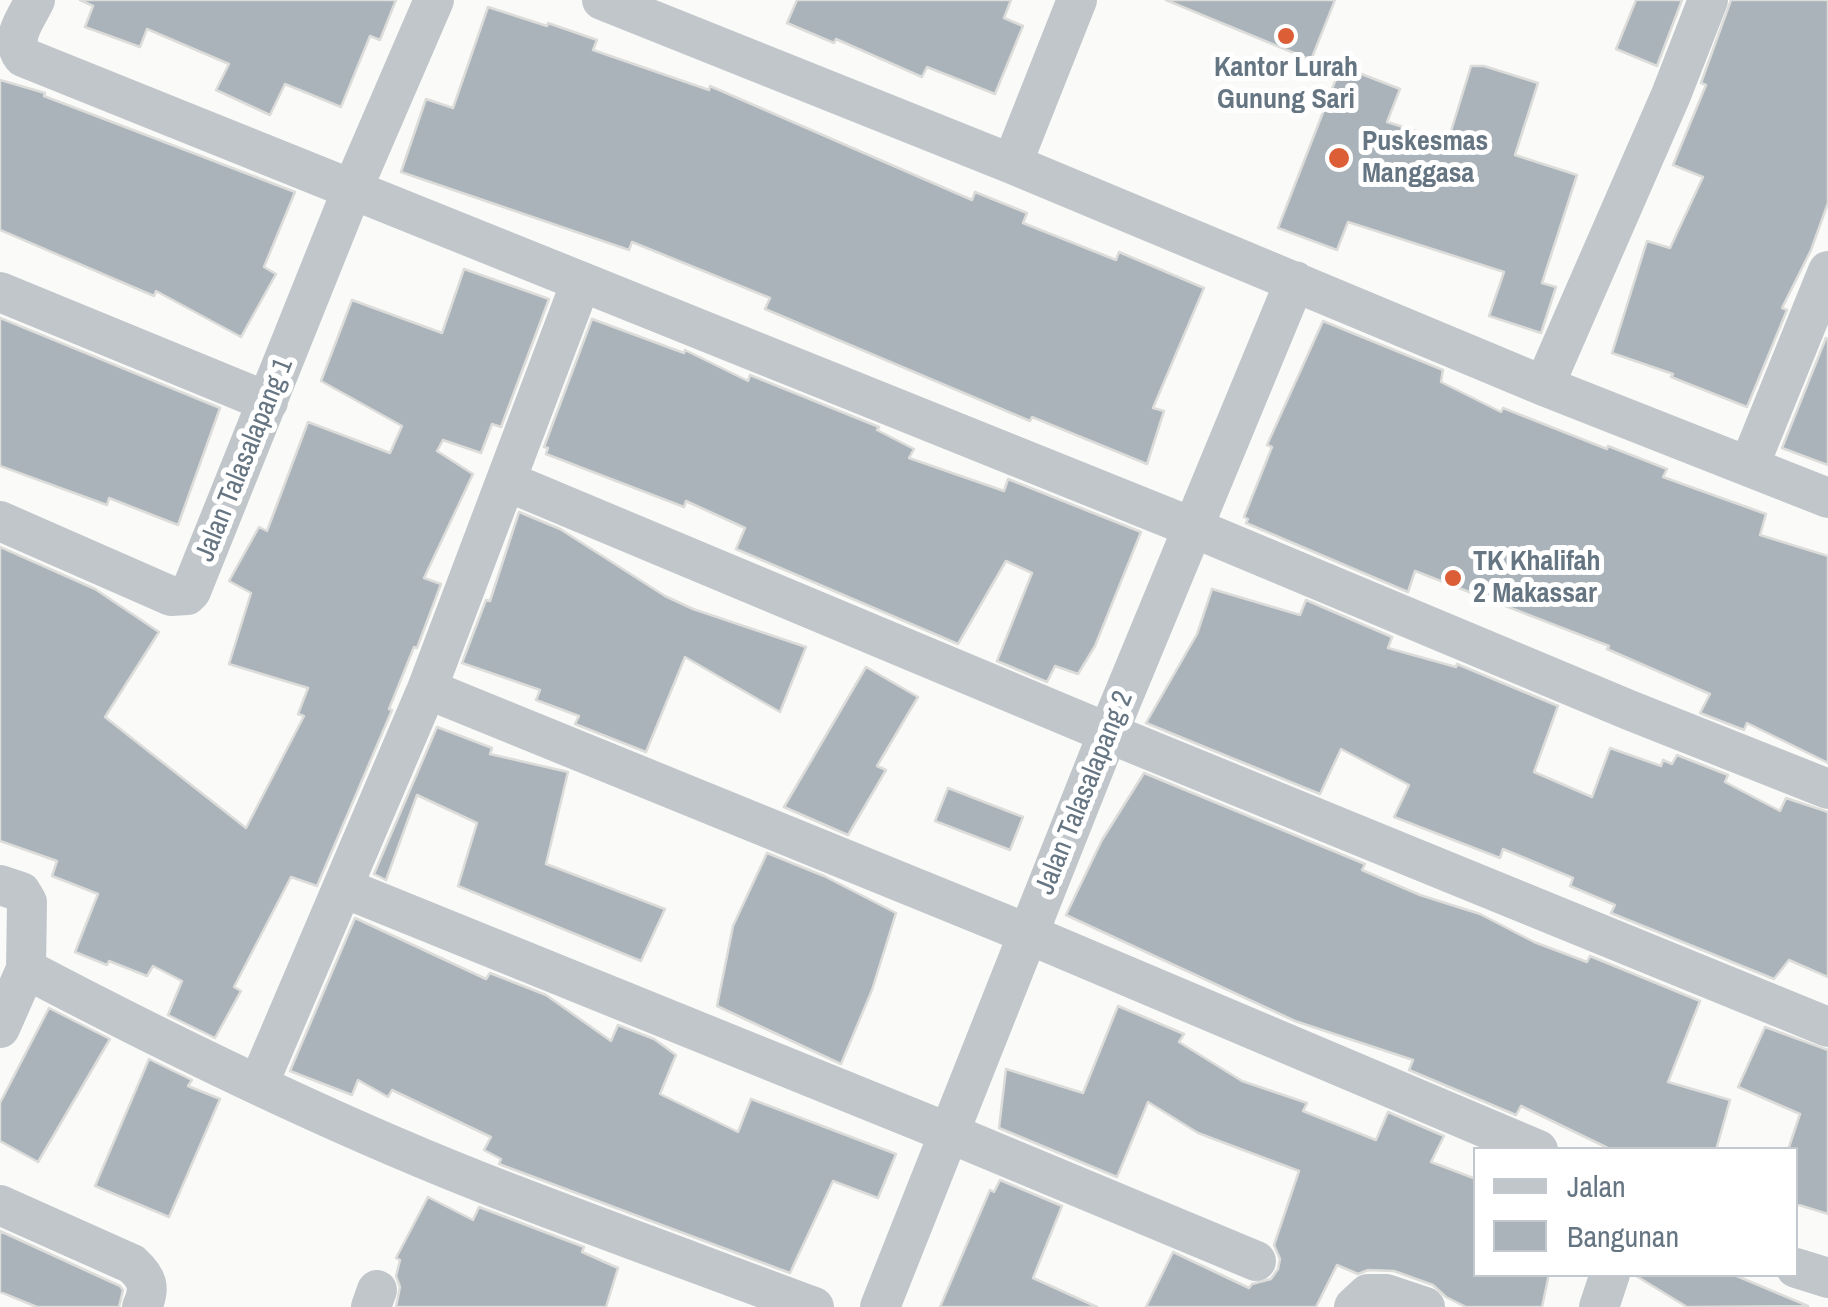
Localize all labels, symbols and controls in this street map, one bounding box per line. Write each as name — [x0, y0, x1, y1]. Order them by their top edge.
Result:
marker: Kantor Lurah Gunung Sari — [1275, 25, 1297, 47]
place label: Kantor Lurah Gunung Sari — [1214, 51, 1358, 117]
place label: Puskesmas Manggasa — [1362, 125, 1488, 191]
marker: Puskesmas Manggasa — [1326, 145, 1352, 171]
street label: Jalan Talasalapang 1 — [189, 353, 301, 567]
place label: TK Khalifah 2 Makassar — [1473, 545, 1601, 611]
marker: TK Khalifah 2 Makassar — [1442, 567, 1464, 589]
street label: Jalan Talasalapang 2 — [1029, 686, 1141, 900]
legend — [1473, 1147, 1798, 1277]
text: Jalan — [1567, 1166, 1626, 1206]
text: Bangunan — [1567, 1216, 1679, 1256]

